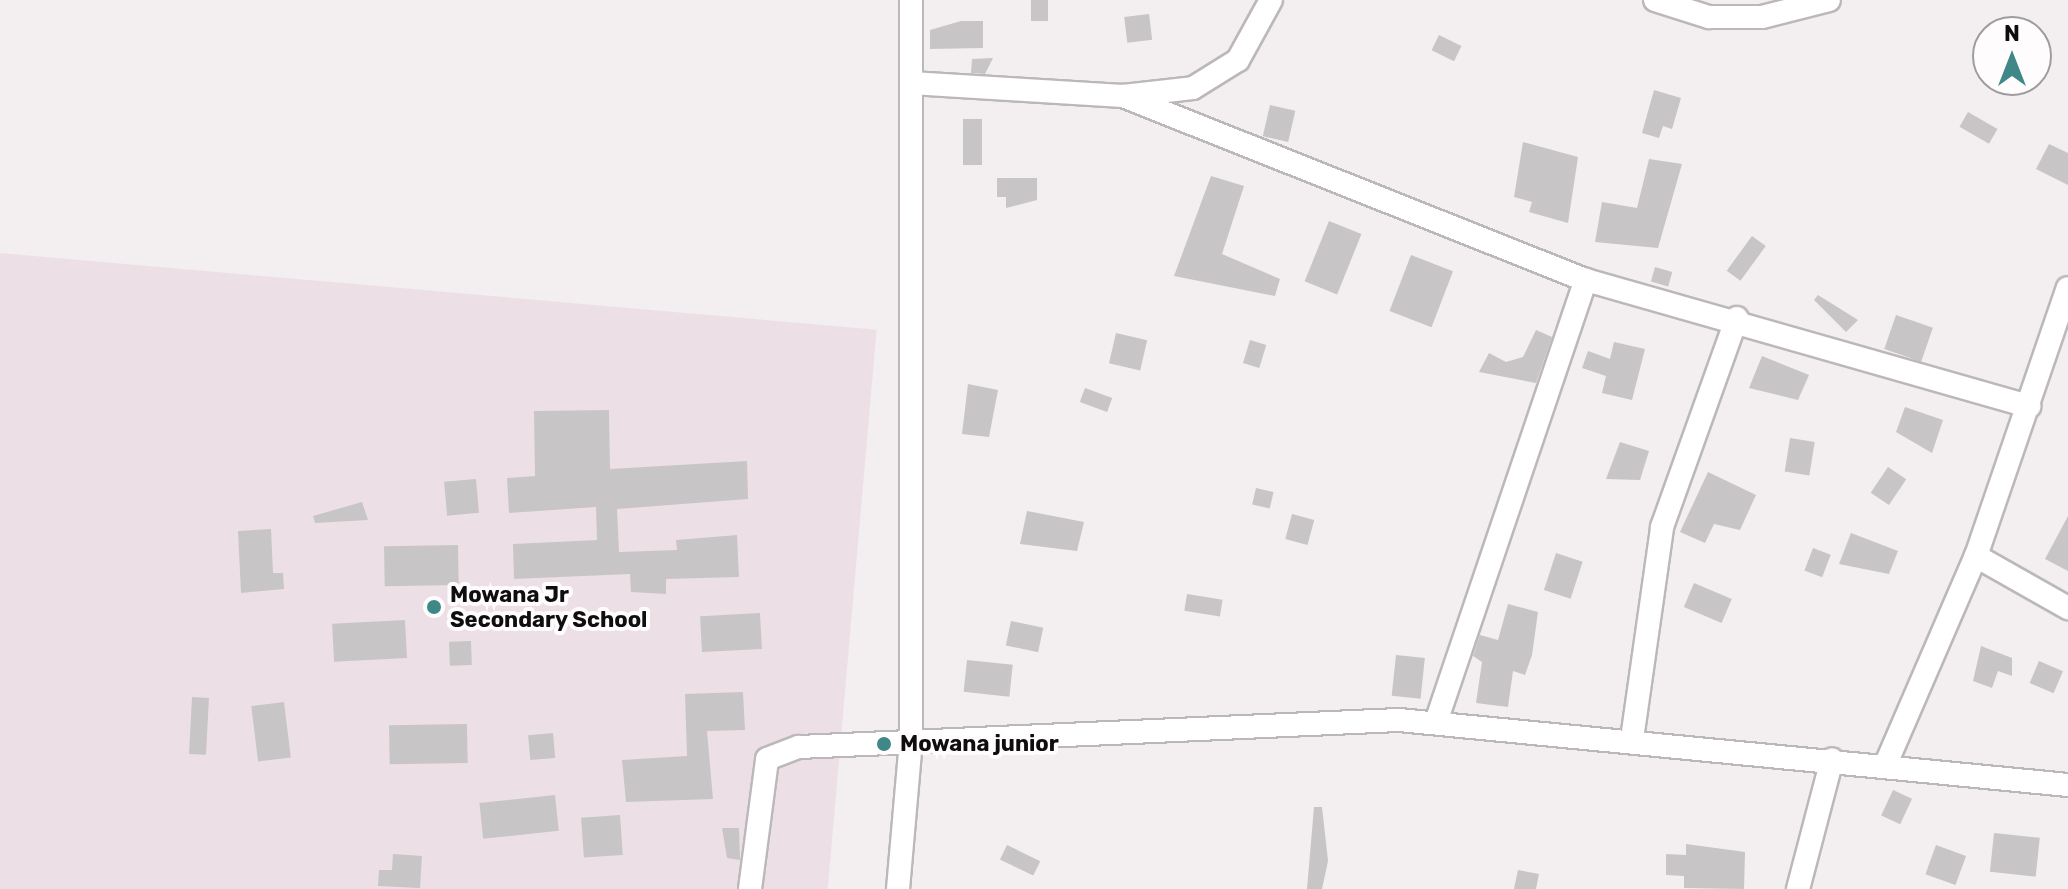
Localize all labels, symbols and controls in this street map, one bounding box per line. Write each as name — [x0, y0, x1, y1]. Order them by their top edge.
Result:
north arrow — [1972, 16, 2052, 96]
text: N — [2004, 20, 2020, 47]
place label: Mowana Jr Secondary School — [450, 581, 648, 632]
marker: Mowana Jr Secondary School — [425, 598, 443, 616]
place label: Mowana junior — [900, 731, 1059, 757]
marker: Mowana junior — [875, 735, 893, 753]

